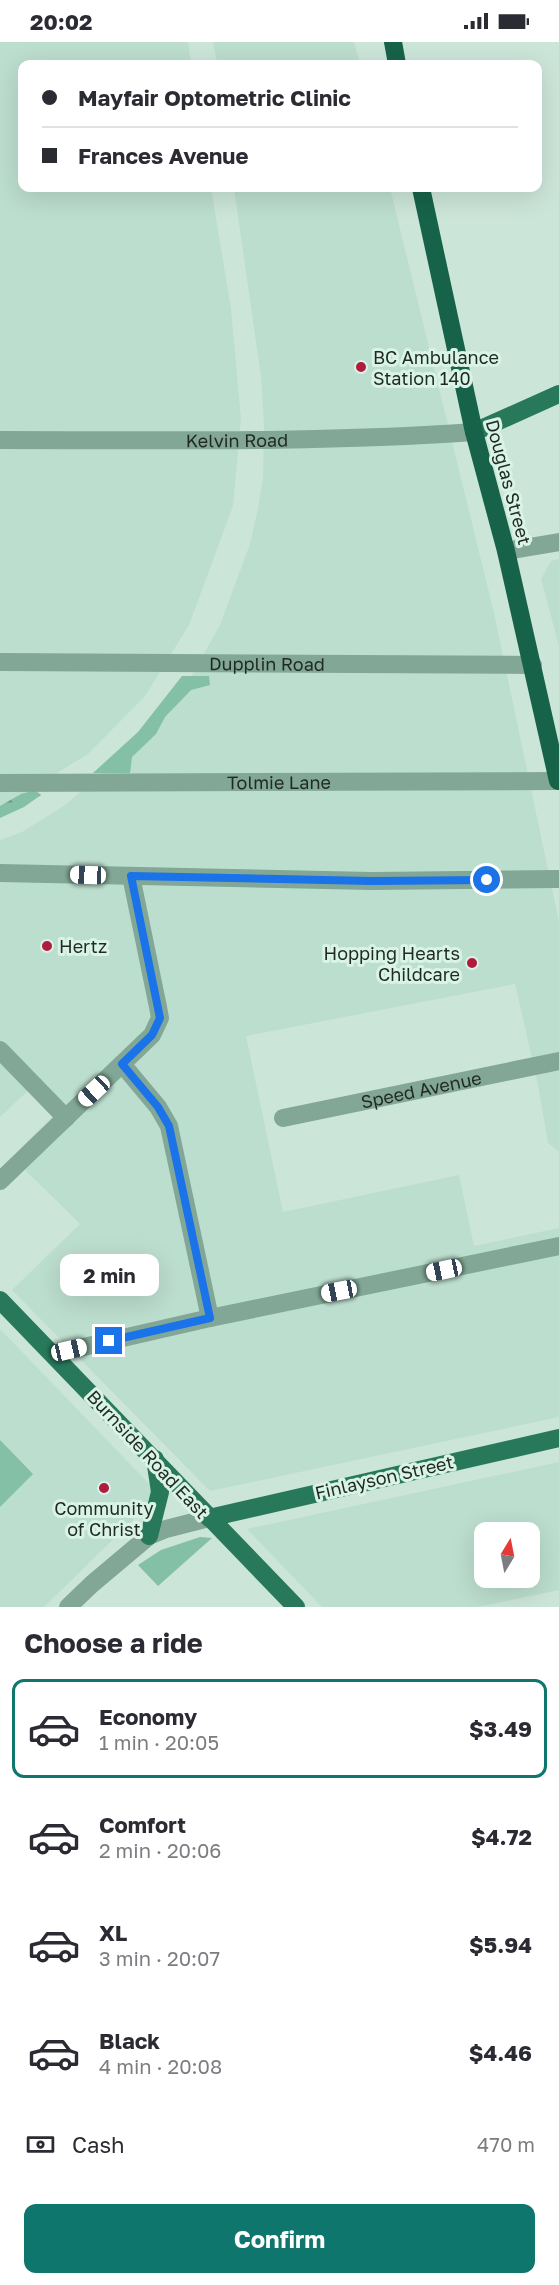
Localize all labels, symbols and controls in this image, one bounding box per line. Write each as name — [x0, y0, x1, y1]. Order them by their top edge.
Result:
text: 20:02 — [30, 8, 92, 35]
text: Mayfair Optometric Clinic — [78, 84, 351, 111]
text: Frances Avenue — [78, 142, 248, 169]
place label: BC Ambulance Station 140 — [373, 346, 499, 389]
marker: BC Ambulance Station 140 — [354, 360, 368, 374]
street label: Douglas Street — [482, 417, 536, 547]
street label: Kelvin Road — [186, 429, 288, 451]
street label: Dupplin Road — [209, 652, 325, 675]
street label: Tolmie Lane — [227, 771, 331, 793]
car — [70, 865, 106, 885]
route start — [473, 866, 500, 893]
place label: Hertz — [59, 935, 107, 957]
marker: Hertz — [40, 939, 54, 953]
place label: Hopping Hearts Childcare — [324, 942, 460, 985]
marker: Hopping Hearts Childcare — [465, 956, 479, 970]
street label: Speed Avenue — [359, 1066, 483, 1113]
car — [75, 1072, 113, 1110]
callout: 2 min — [60, 1254, 158, 1296]
car — [425, 1257, 463, 1283]
text: 2 min — [83, 1263, 136, 1287]
car — [320, 1279, 358, 1303]
route end — [95, 1327, 122, 1354]
car — [49, 1337, 89, 1363]
street label: Burnside Road East — [83, 1385, 213, 1523]
street label: Finlayson Street — [313, 1450, 455, 1504]
marker: Community of Christ — [97, 1481, 111, 1495]
place label: Community of Christ — [54, 1497, 154, 1540]
north arrow — [474, 1522, 540, 1588]
map controls — [474, 1522, 540, 1588]
text: Choose a ride — [24, 1627, 203, 1659]
icon: car — [27, 1702, 81, 1756]
text: Economy — [99, 1703, 197, 1730]
text: $3.49 — [469, 1715, 532, 1742]
text: 1 min · 20:05 — [99, 1730, 219, 1754]
icon: car — [27, 1810, 81, 1864]
text: Comfort — [99, 1811, 186, 1838]
text: $4.72 — [471, 1823, 532, 1850]
text: 2 min · 20:06 — [99, 1838, 221, 1862]
icon: car — [27, 1918, 81, 1972]
text: XL — [99, 1919, 127, 1946]
text: $5.94 — [469, 1931, 532, 1958]
text: 3 min · 20:07 — [99, 1946, 220, 1970]
icon: car — [27, 2026, 81, 2080]
text: Black — [99, 2027, 160, 2054]
text: $4.46 — [469, 2039, 532, 2066]
text: 4 min · 20:08 — [99, 2054, 222, 2078]
icon: cash — [24, 2128, 57, 2161]
text: Cash — [72, 2131, 125, 2158]
text: 470 m — [477, 2132, 535, 2156]
button: Confirm — [24, 2204, 535, 2273]

